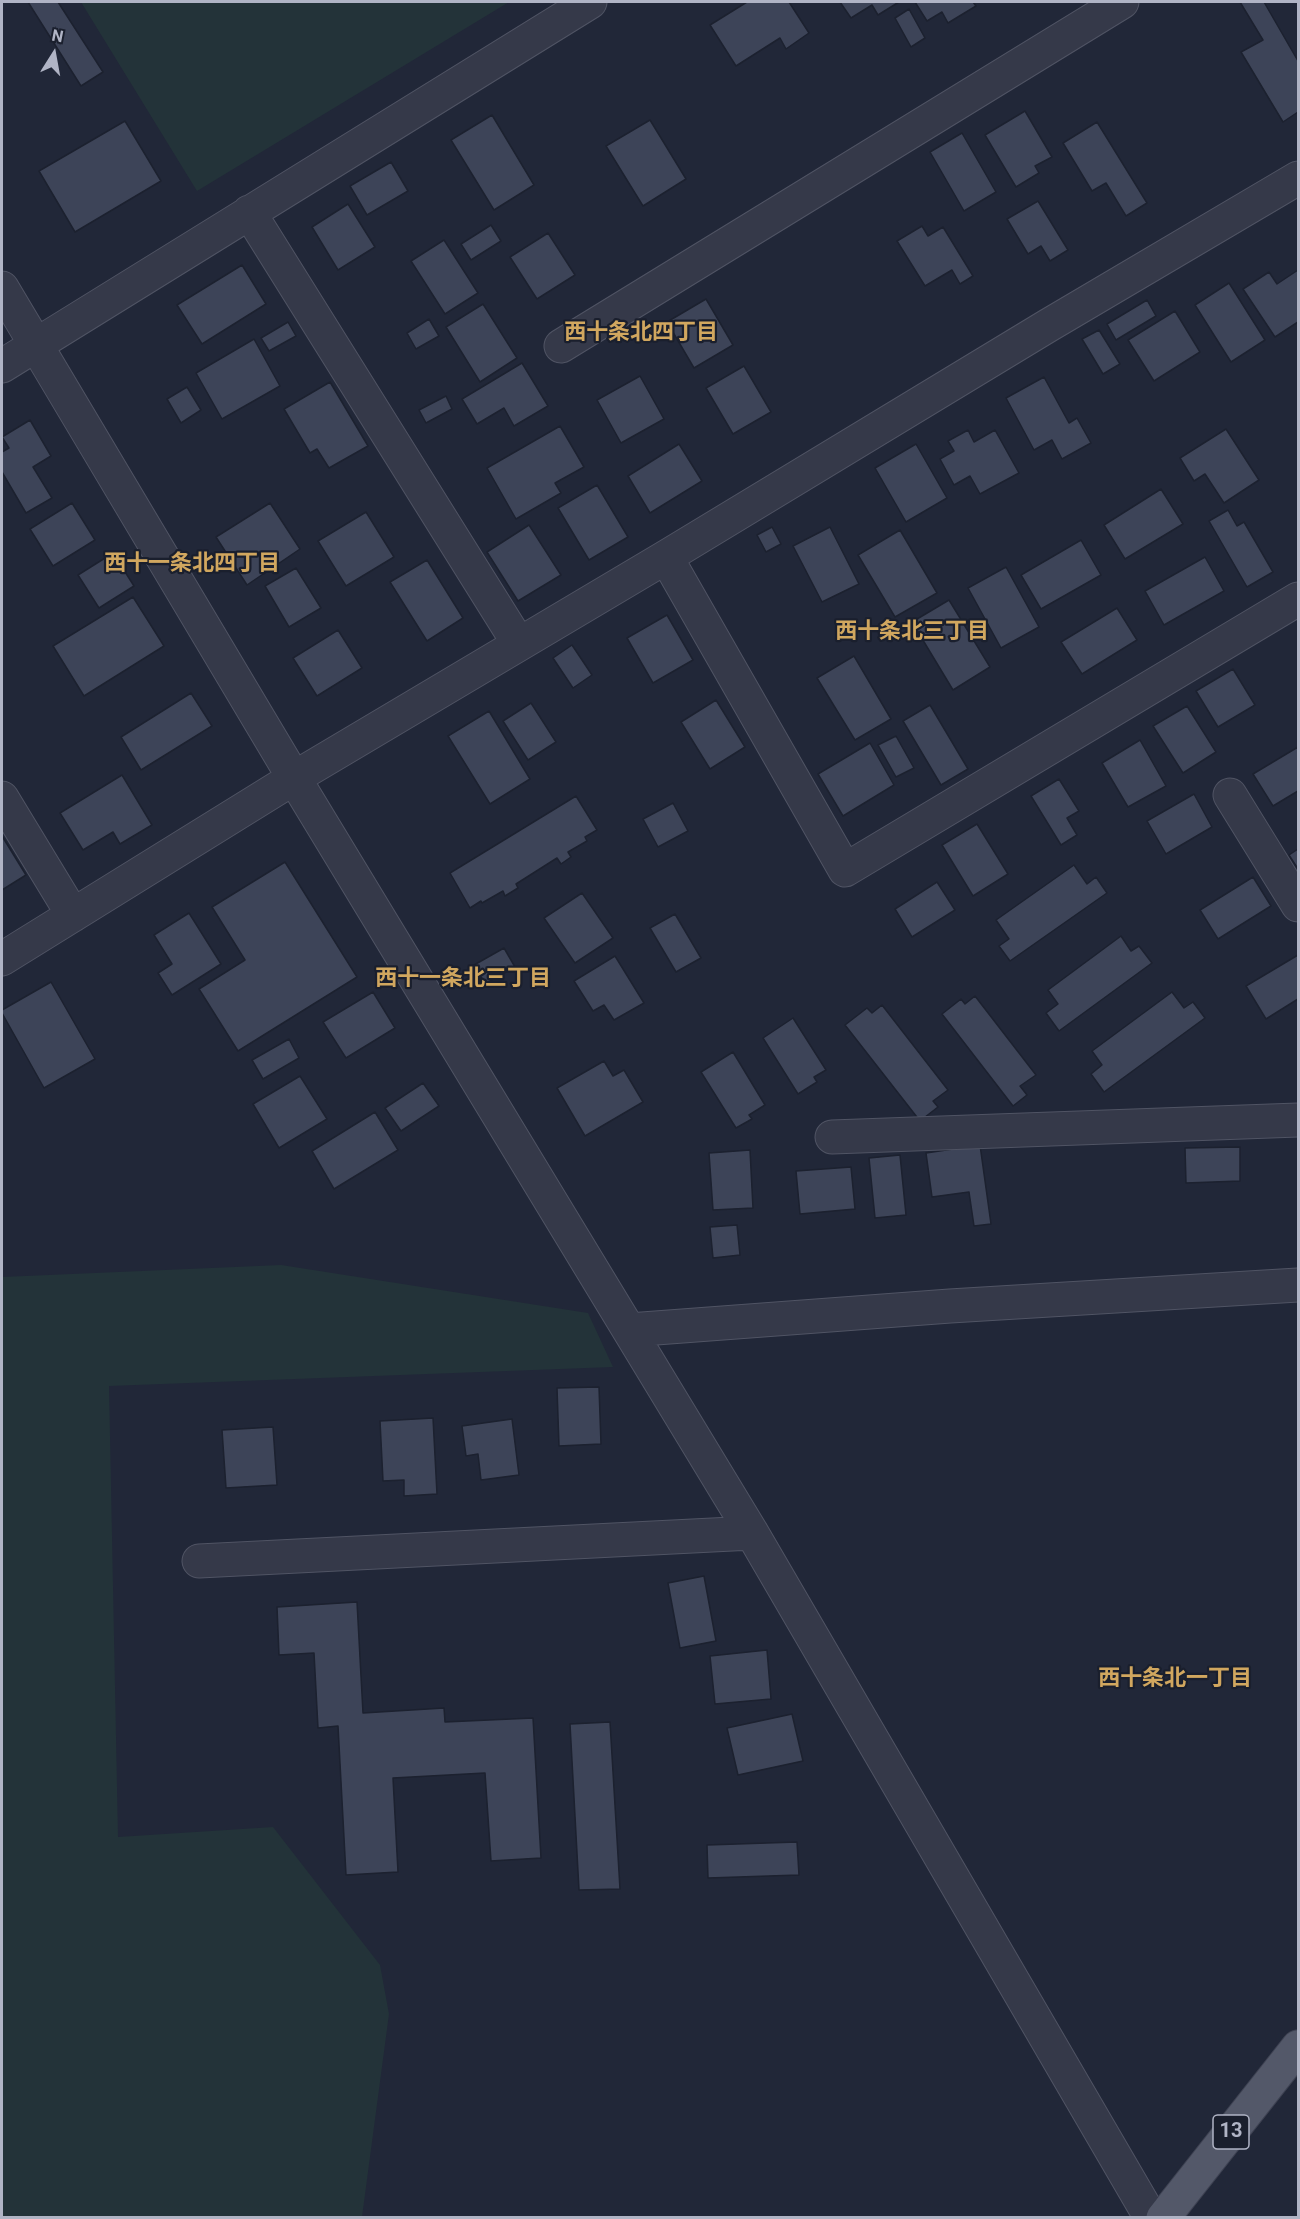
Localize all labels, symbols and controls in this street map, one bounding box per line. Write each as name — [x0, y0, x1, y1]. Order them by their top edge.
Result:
north arrow — [24, 24, 84, 84]
text: N — [50, 25, 65, 46]
district label: 西十条北四丁目 — [564, 320, 718, 346]
district label: 西十一条北四丁目 — [104, 551, 280, 577]
district label: 西十条北三丁目 — [835, 619, 989, 645]
district label: 西十一条北三丁目 — [375, 966, 551, 992]
district label: 西十条北一丁目 — [1098, 1666, 1252, 1692]
road number: 13 — [1213, 2115, 1249, 2149]

